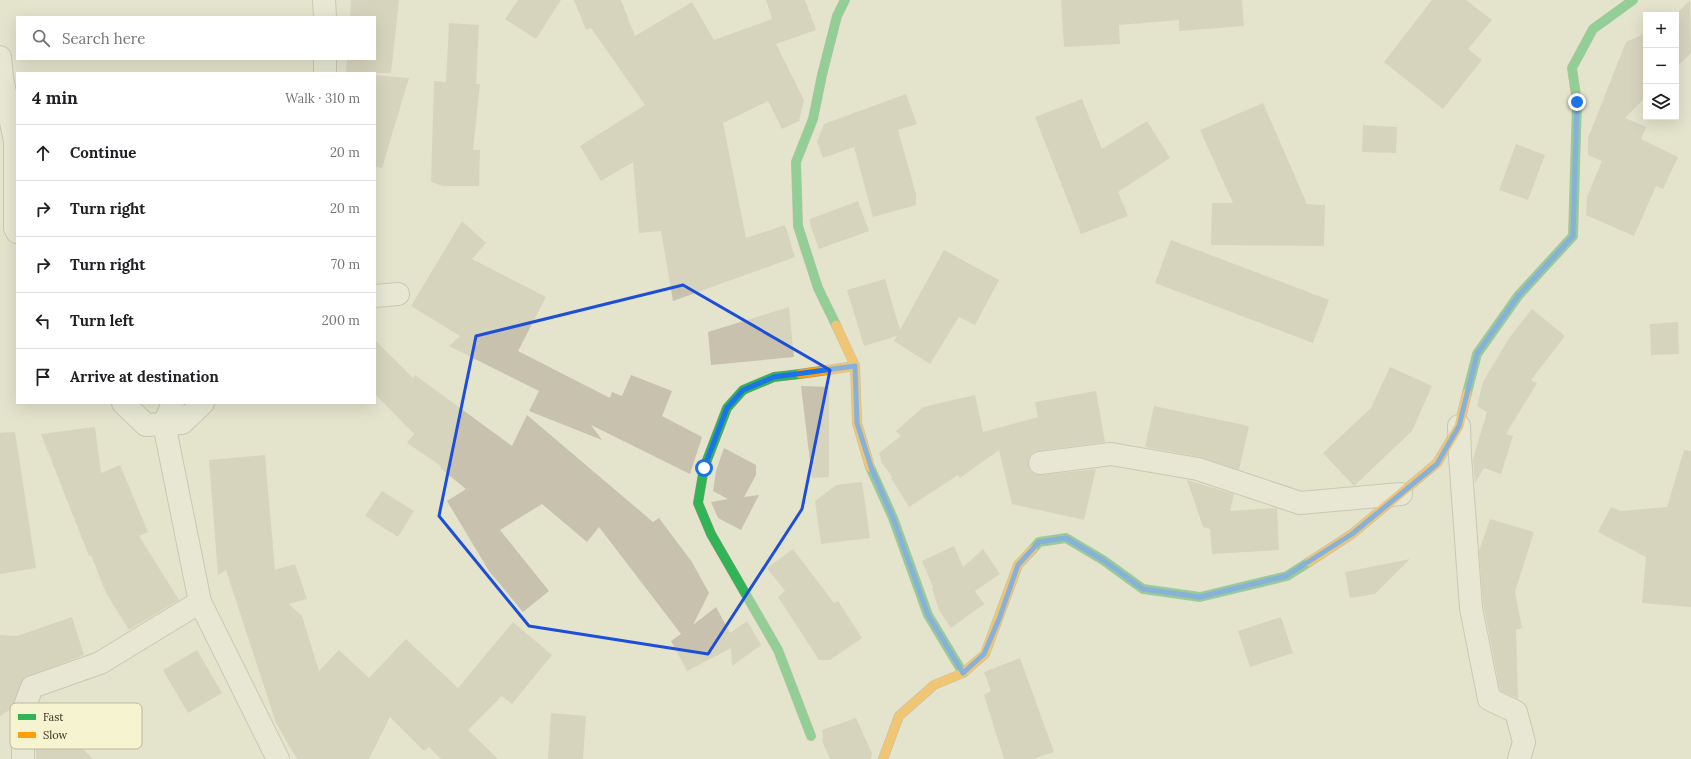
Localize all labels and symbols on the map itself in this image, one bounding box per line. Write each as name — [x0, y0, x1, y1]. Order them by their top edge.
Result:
route end — [1568, 93, 1586, 111]
route start — [695, 459, 713, 477]
legend — [10, 703, 142, 749]
text: Fast — [43, 710, 64, 724]
text: Slow — [43, 728, 68, 742]

